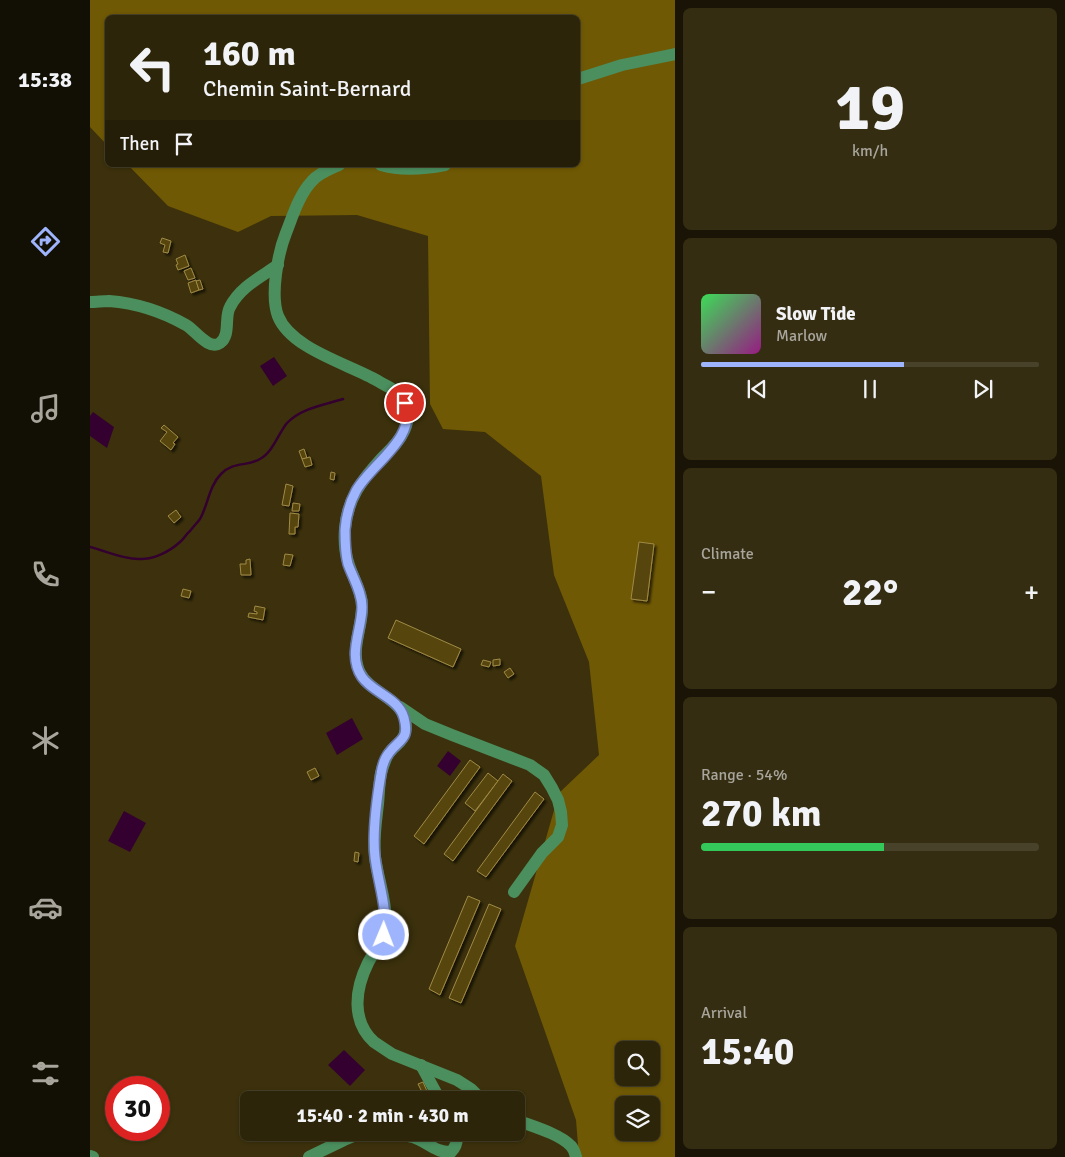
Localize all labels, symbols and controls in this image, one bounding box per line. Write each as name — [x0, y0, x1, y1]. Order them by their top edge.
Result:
text: 160 m — [203, 32, 296, 75]
icon: left — [120, 35, 185, 100]
text: 15:38 — [18, 66, 72, 93]
text: 19 — [835, 68, 905, 148]
text: Chemin Saint-Bernard — [203, 75, 412, 102]
icon: arrive — [170, 130, 198, 158]
text: Then — [120, 132, 160, 156]
text: km/h — [852, 141, 888, 161]
icon: directions — [28, 224, 63, 259]
text: Slow Tide — [776, 302, 856, 326]
text: Marlow — [776, 326, 827, 346]
icon: previous — [743, 375, 771, 403]
icon: pause — [856, 375, 884, 403]
icon: next — [969, 375, 997, 403]
pin — [384, 382, 426, 424]
icon: arrive — [391, 389, 419, 417]
icon: music — [28, 391, 63, 426]
text: Climate — [701, 544, 754, 564]
icon: phone — [28, 557, 63, 592]
text: 22° — [842, 569, 898, 616]
text: − — [701, 575, 716, 609]
text: + — [1024, 575, 1039, 609]
icon: climate — [28, 723, 63, 758]
text: Range · 54% — [701, 765, 787, 785]
text: 270 km — [701, 790, 822, 837]
icon: car — [28, 890, 63, 925]
position arrow — [357, 908, 409, 960]
text: Arrival — [701, 1003, 747, 1023]
text: 15:40 — [701, 1028, 794, 1075]
map controls — [615, 1041, 660, 1141]
button: search — [615, 1041, 660, 1086]
icon: filters — [28, 1056, 63, 1091]
speed limit sign: 30 — [105, 1076, 170, 1141]
button: layers — [615, 1096, 660, 1141]
text: 15:40 · 2 min · 430 m — [296, 1104, 469, 1128]

